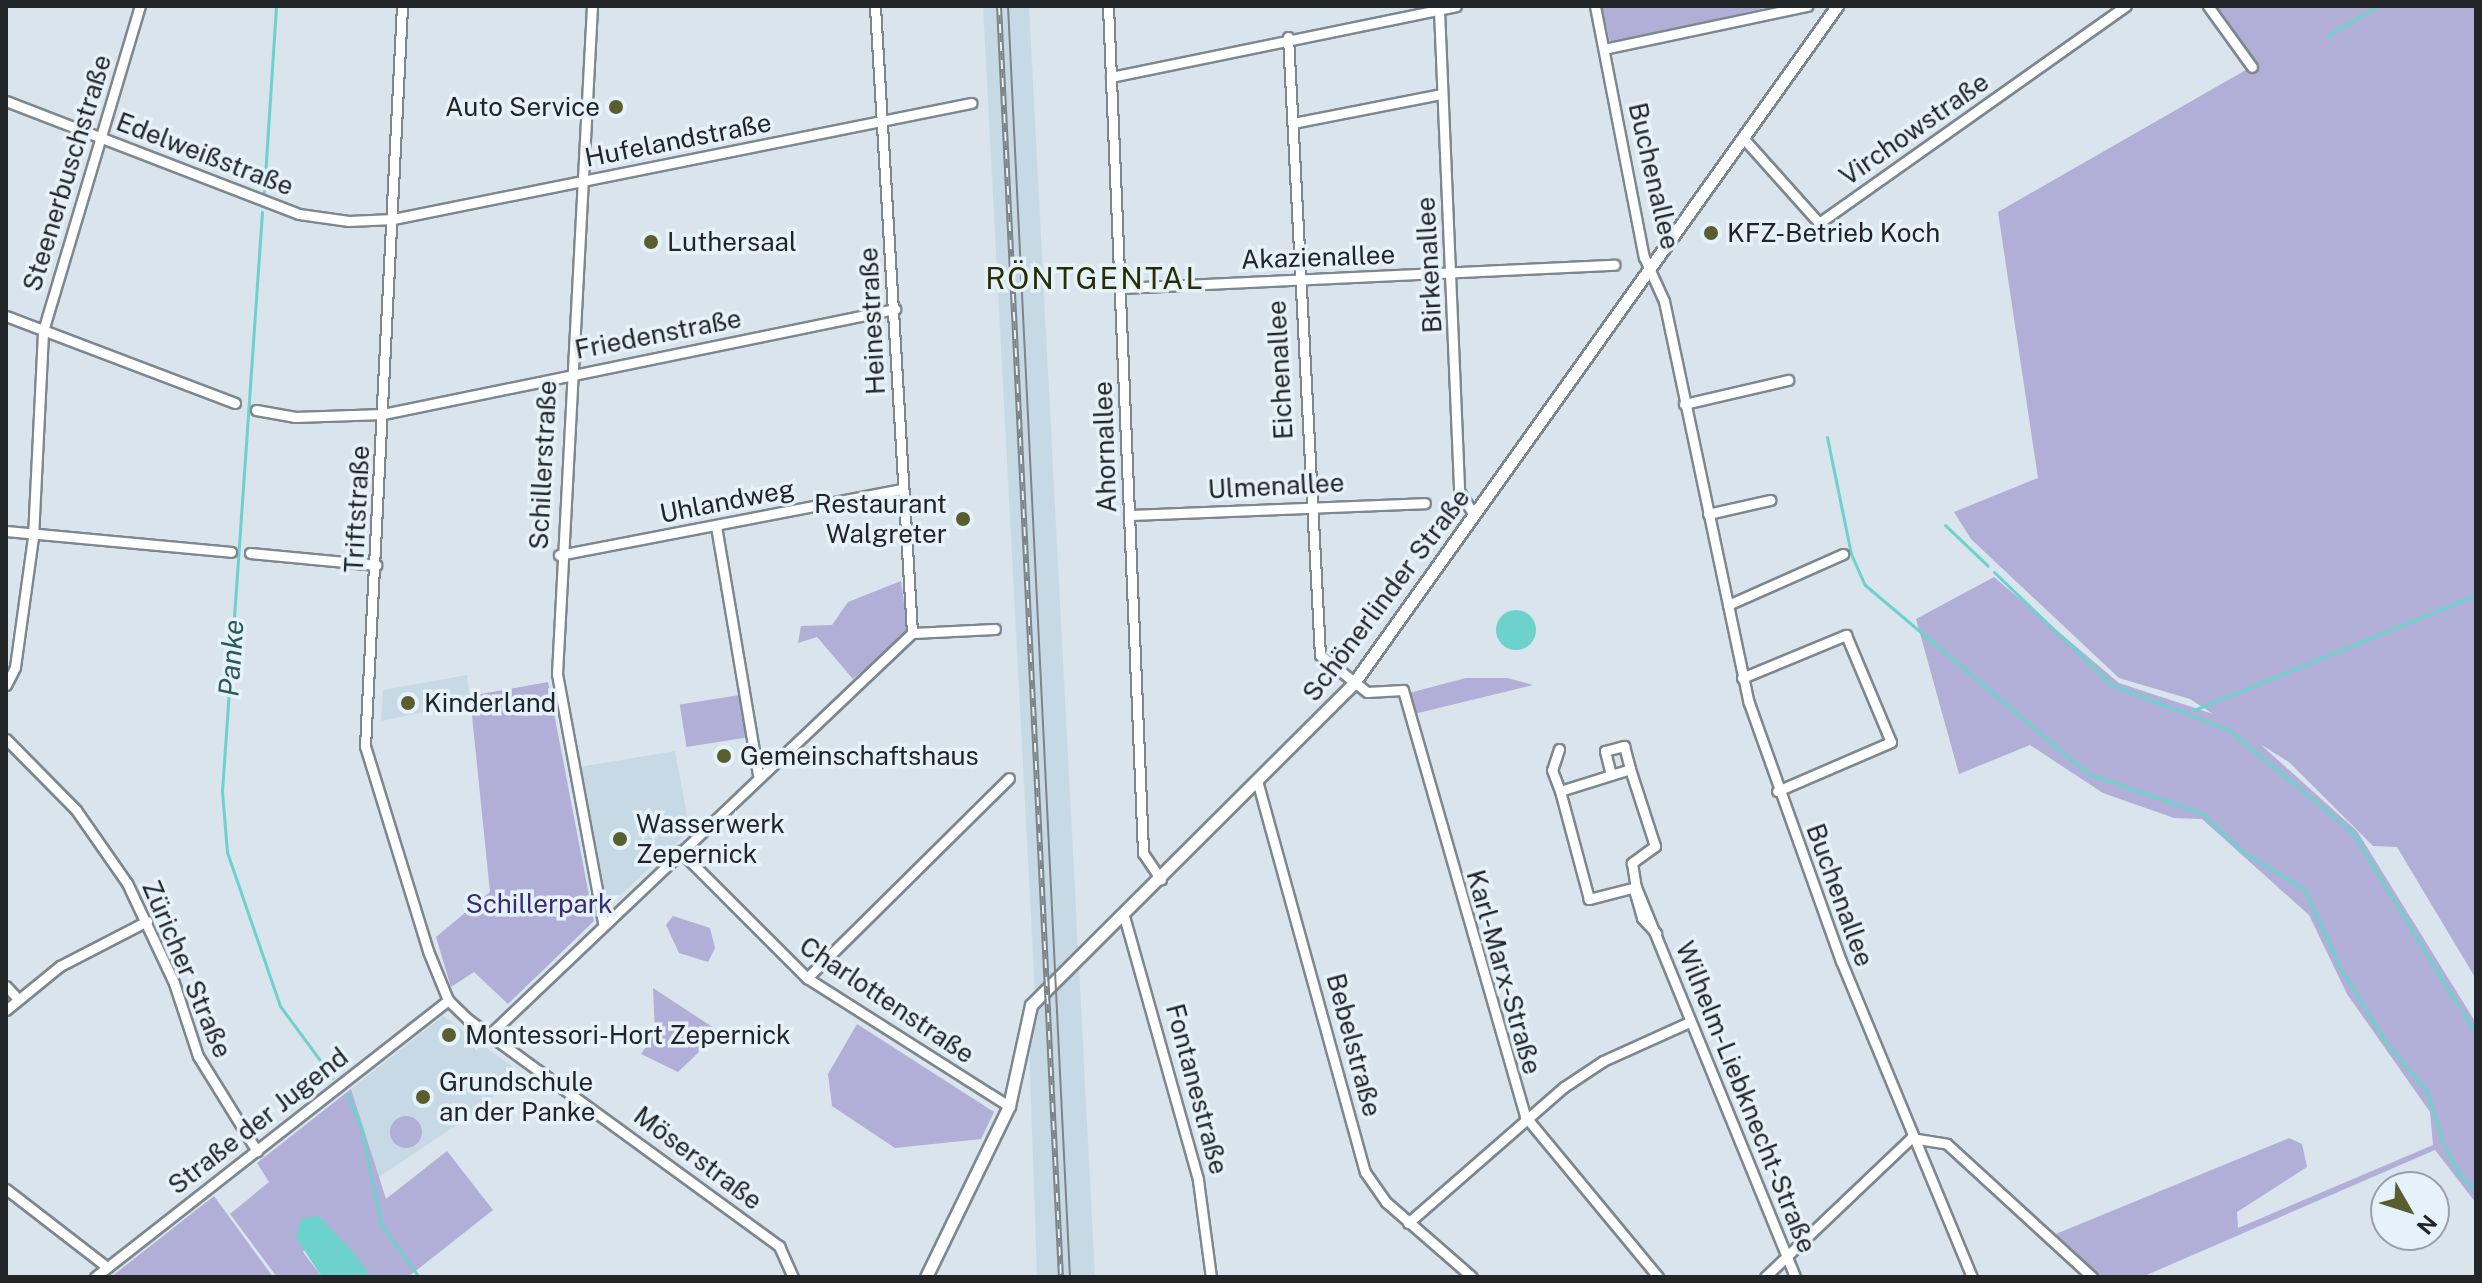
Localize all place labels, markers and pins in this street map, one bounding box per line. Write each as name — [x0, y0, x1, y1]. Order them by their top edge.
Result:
place label: Auto Service — [445, 91, 600, 123]
marker: Auto Service — [607, 98, 625, 116]
place label: KFZ-Betrieb Koch — [1727, 217, 1941, 249]
marker: KFZ-Betrieb Koch — [1702, 224, 1720, 242]
place label: Luthersaal — [667, 226, 797, 258]
marker: Luthersaal — [642, 233, 660, 251]
place label: Restaurant Walgreter — [814, 488, 947, 550]
marker: Restaurant Walgreter — [954, 510, 972, 528]
place label: Kinderland — [424, 687, 556, 719]
marker: Kinderland — [399, 694, 417, 712]
place label: Gemeinschaftshaus — [740, 740, 979, 772]
marker: Gemeinschaftshaus — [715, 747, 733, 765]
place label: Wasserwerk Zepernick — [636, 808, 785, 870]
marker: Wasserwerk Zepernick — [611, 830, 629, 848]
place label: Montessori-Hort Zepernick — [465, 1019, 791, 1051]
marker: Montessori-Hort Zepernick — [440, 1026, 458, 1044]
place label: Grundschule an der Panke — [439, 1066, 596, 1128]
marker: Grundschule an der Panke — [414, 1088, 432, 1106]

